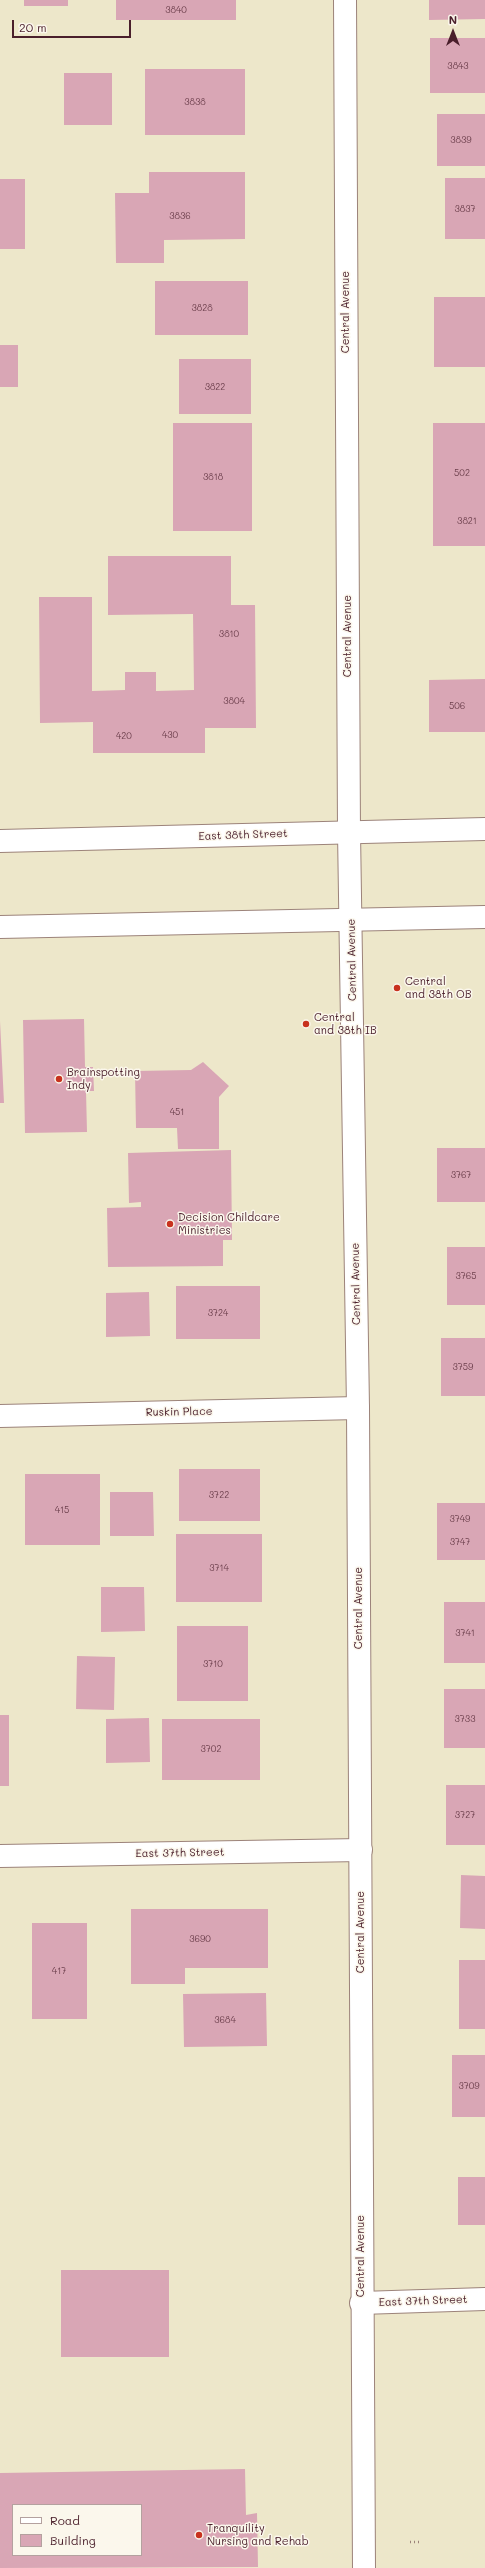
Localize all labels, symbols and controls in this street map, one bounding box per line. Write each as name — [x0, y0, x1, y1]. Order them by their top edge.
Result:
house number: 3840 — [165, 5, 187, 15]
scale bar — [14, 12, 133, 38]
north arrow — [433, 12, 473, 52]
text: N — [449, 12, 457, 27]
text: 20 m — [19, 19, 47, 35]
house number: 3843 — [447, 61, 469, 71]
house number: 3838 — [184, 97, 206, 107]
house number: 3839 — [450, 135, 472, 145]
house number: 3837 — [455, 204, 475, 214]
house number: 3836 — [169, 211, 191, 221]
street label: Central Avenue — [339, 271, 353, 353]
house number: 3828 — [191, 303, 213, 313]
house number: 3822 — [205, 382, 225, 392]
house number: 502 — [454, 468, 470, 478]
house number: 3818 — [203, 472, 223, 482]
house number: 3821 — [457, 516, 477, 526]
street label: Central Avenue — [341, 595, 355, 677]
house number: 3810 — [219, 629, 239, 639]
house number: 3804 — [223, 696, 245, 706]
house number: 506 — [449, 701, 465, 711]
house number: 430 — [162, 730, 178, 740]
house number: 420 — [116, 731, 132, 741]
street label: East 38th Street — [198, 827, 288, 843]
street label: Central Avenue — [345, 919, 359, 1001]
place label: Central and 38th OB — [405, 975, 472, 1001]
marker: Central and 38th OB — [392, 983, 402, 993]
place label: Central and 38th IB — [314, 1011, 377, 1037]
marker: Central and 38th IB — [301, 1019, 311, 1029]
place label: Brainspotting Indy — [67, 1066, 140, 1092]
marker: Brainspotting Indy — [54, 1074, 64, 1084]
house number: 451 — [170, 1107, 184, 1117]
house number: 3767 — [451, 1170, 471, 1180]
place label: Decision Childcare Ministries — [178, 1211, 280, 1237]
marker: Decision Childcare Ministries — [165, 1219, 175, 1229]
street label: Central Avenue — [349, 1243, 363, 1325]
house number: 3765 — [456, 1271, 476, 1281]
house number: 3724 — [208, 1308, 228, 1318]
house number: 3759 — [453, 1362, 473, 1372]
street label: Ruskin Place — [145, 1405, 213, 1419]
house number: 3722 — [209, 1490, 229, 1500]
house number: 415 — [55, 1505, 69, 1515]
house number: 3749 — [450, 1514, 470, 1524]
house number: 3747 — [450, 1537, 470, 1547]
house number: 3714 — [209, 1563, 229, 1573]
street label: Central Avenue — [352, 1567, 366, 1649]
house number: 3741 — [455, 1628, 475, 1638]
house number: 3710 — [203, 1659, 223, 1669]
house number: 3733 — [455, 1714, 475, 1724]
house number: 3702 — [201, 1744, 221, 1754]
house number: 3727 — [455, 1810, 475, 1820]
street label: East 37th Street — [135, 1846, 225, 1860]
street label: Central Avenue — [354, 1891, 368, 1973]
house number: 3690 — [189, 1934, 211, 1944]
house number: 417 — [52, 1966, 66, 1976]
house number: 3684 — [214, 2015, 236, 2025]
house number: 3709 — [458, 2081, 480, 2091]
street label: Central Avenue — [354, 2215, 368, 2297]
street label: East 37th Street — [378, 2293, 468, 2309]
legend — [12, 2504, 142, 2556]
text: Road — [50, 2512, 80, 2528]
place label: Tranquility Nursing and Rehab — [207, 2522, 309, 2548]
marker: Tranquility Nursing and Rehab — [194, 2530, 204, 2540]
text: Building — [50, 2532, 96, 2548]

